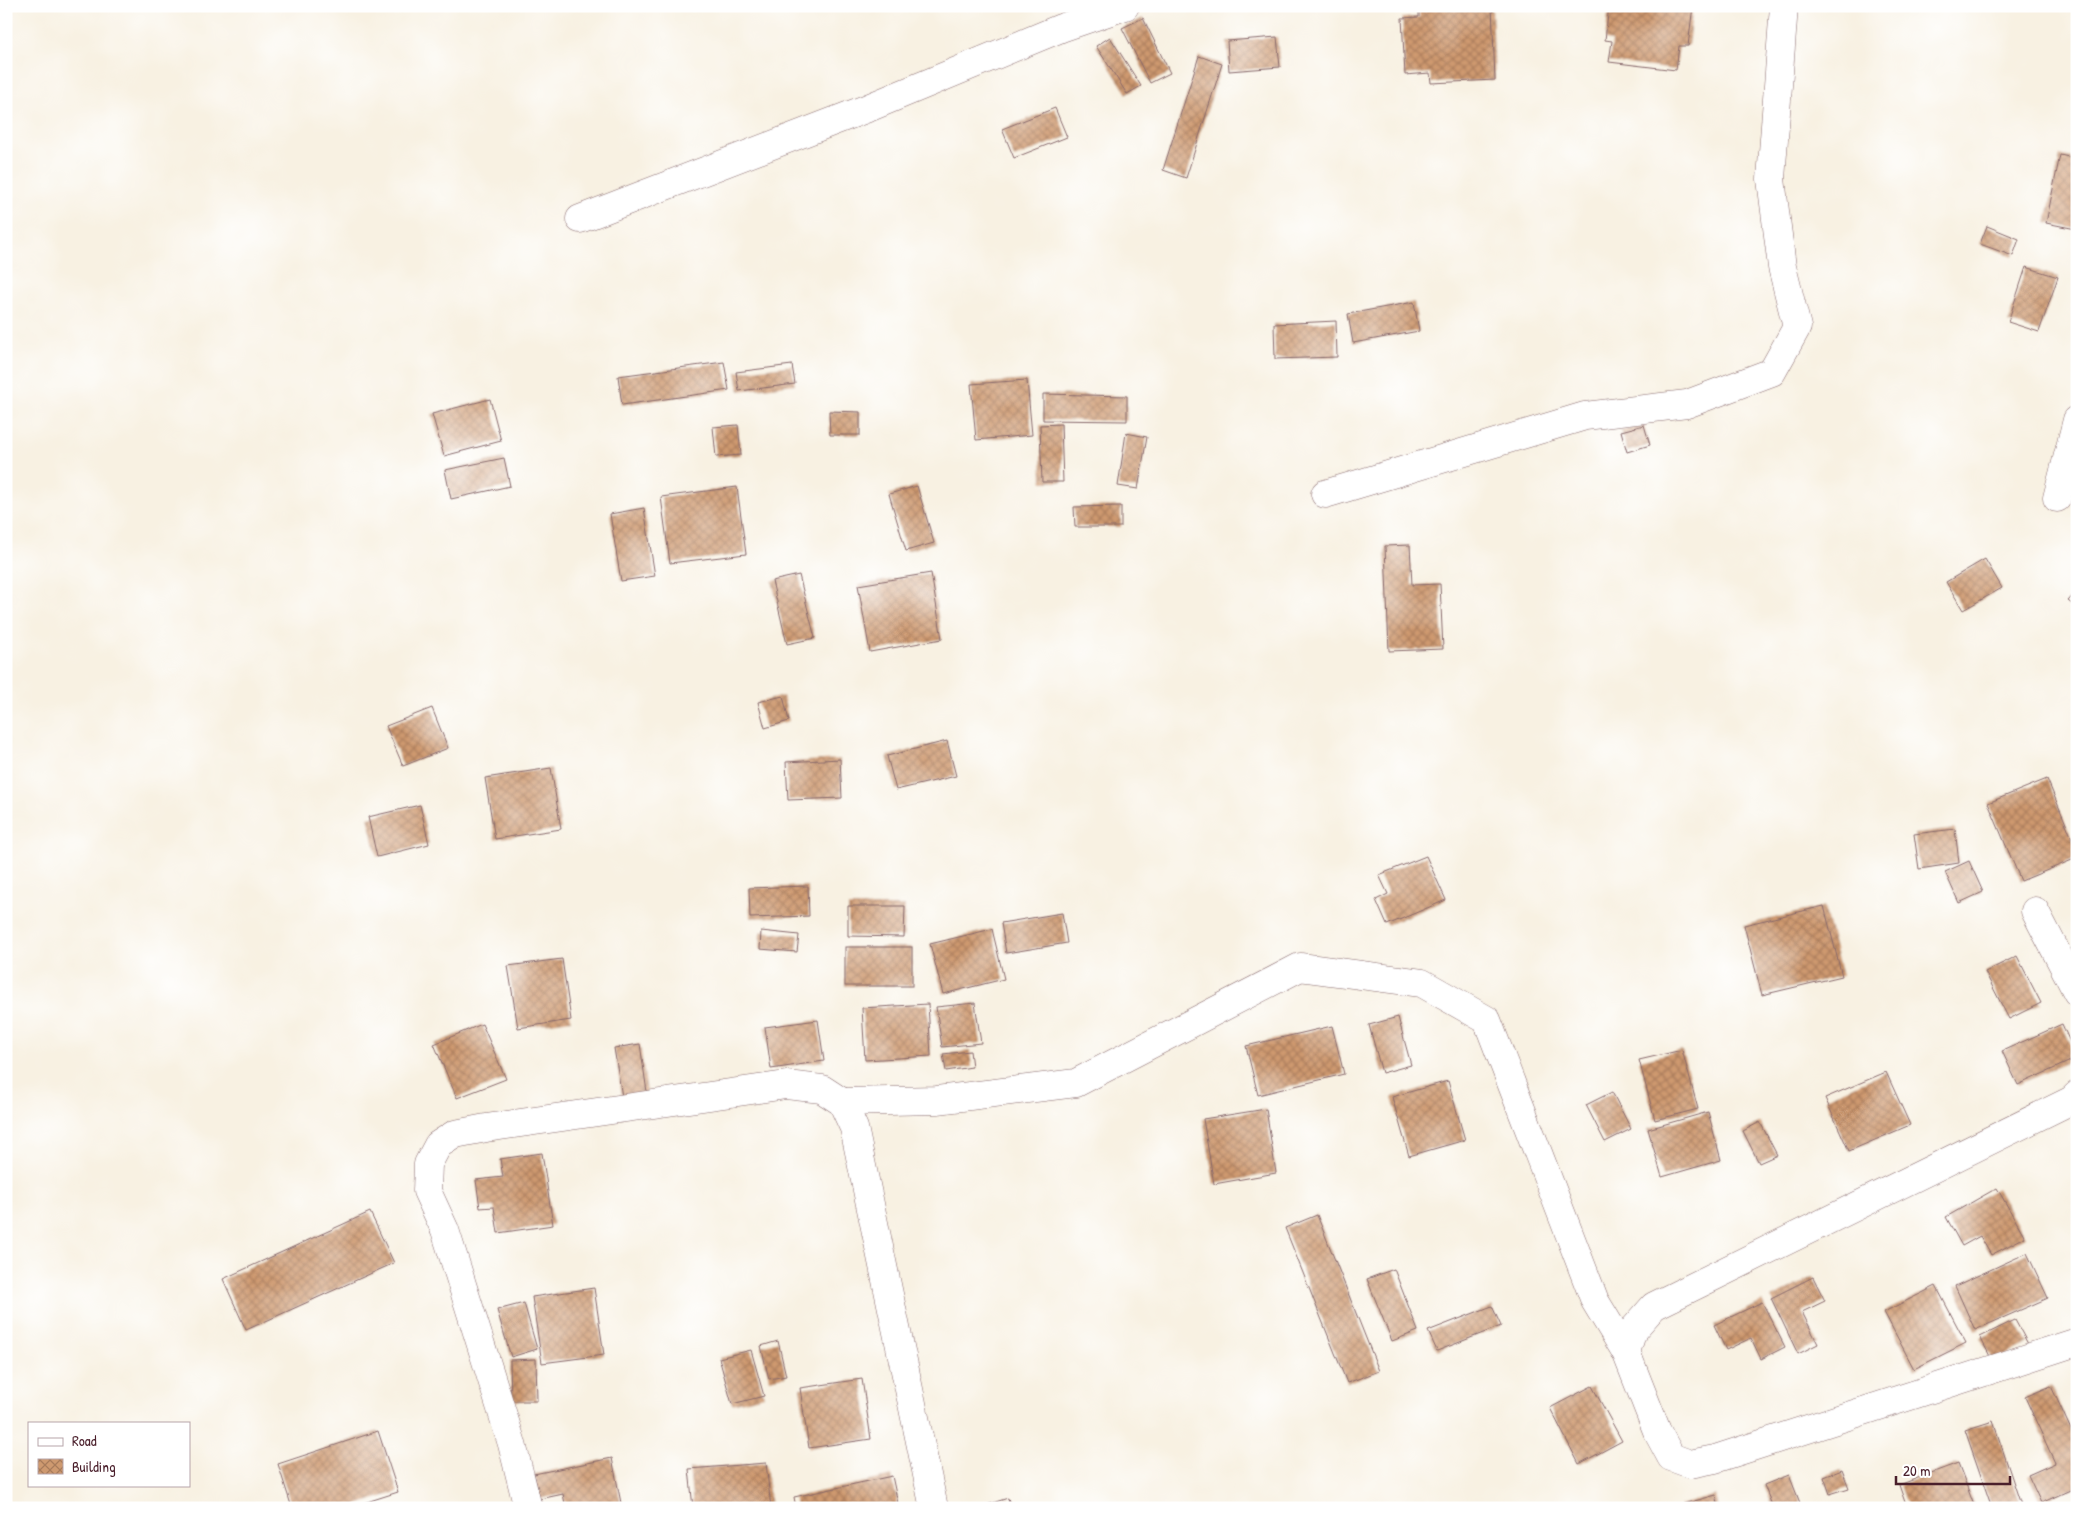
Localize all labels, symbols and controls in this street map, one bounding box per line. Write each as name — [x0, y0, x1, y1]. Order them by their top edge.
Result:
legend — [28, 1422, 190, 1486]
text: Road — [72, 1430, 97, 1451]
scale bar — [1896, 1454, 2009, 1486]
text: Building — [72, 1456, 116, 1477]
text: 20 m — [1903, 1460, 1930, 1481]

